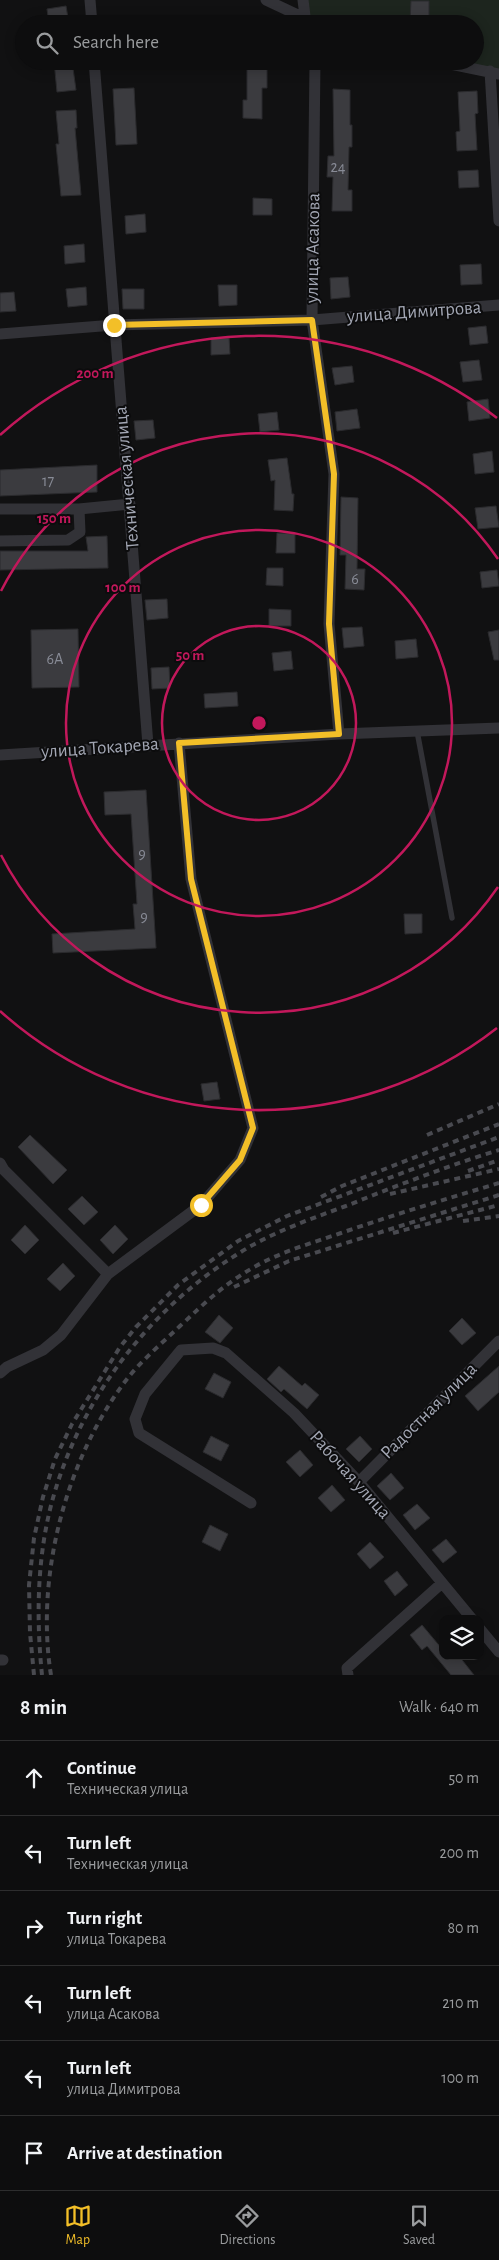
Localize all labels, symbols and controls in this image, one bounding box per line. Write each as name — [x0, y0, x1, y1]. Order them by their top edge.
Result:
search box — [15, 15, 484, 70]
icon: search — [33, 29, 61, 57]
text: Search here — [73, 33, 159, 52]
house number: 24 — [331, 159, 346, 175]
street label: улица Асакова — [303, 192, 323, 304]
street label: улица Димитрова — [345, 298, 482, 326]
route end — [103, 314, 126, 337]
text: 200 m — [76, 366, 114, 381]
street label: Техническая улица — [111, 405, 143, 551]
house number: 17 — [42, 473, 54, 489]
text: 150 m — [37, 511, 71, 526]
house number: 6 — [351, 571, 359, 587]
text: 100 m — [105, 580, 141, 595]
text: 50 m — [176, 648, 204, 663]
house number: 6А — [47, 651, 64, 667]
centre of rings — [250, 714, 268, 732]
street label: улица Токарева — [39, 734, 160, 762]
house number: 9 — [138, 846, 146, 862]
house number: 9 — [140, 909, 148, 925]
route start — [190, 1194, 213, 1217]
street label: Радостная улица — [377, 1359, 481, 1463]
street label: Рабочая улица — [306, 1427, 395, 1523]
map controls — [439, 1615, 484, 1660]
button: layers — [439, 1615, 484, 1660]
text: 8 min — [20, 1697, 67, 1718]
text: Walk · 640 m — [399, 1699, 479, 1715]
text: Continue — [67, 1759, 136, 1778]
icon: ahead — [20, 1764, 48, 1792]
text: 50 m — [448, 1770, 479, 1786]
text: Техническая улица — [67, 1781, 188, 1797]
text: Turn left — [67, 1834, 131, 1853]
icon: left — [20, 1839, 48, 1867]
text: 200 m — [439, 1845, 479, 1861]
text: Техническая улица — [67, 1856, 188, 1872]
text: Turn right — [67, 1909, 142, 1928]
icon: right — [20, 1914, 48, 1942]
text: 80 m — [448, 1920, 479, 1936]
text: улица Токарева — [67, 1931, 166, 1947]
text: Turn left — [67, 1984, 131, 2003]
icon: left — [20, 1989, 48, 2017]
text: 210 m — [442, 1995, 479, 2011]
text: улица Асакова — [67, 2006, 160, 2022]
text: Turn left — [67, 2059, 131, 2078]
icon: left — [20, 2064, 48, 2092]
text: 100 m — [441, 2070, 479, 2086]
text: улица Димитрова — [67, 2081, 180, 2097]
icon: arrive — [20, 2139, 48, 2167]
text: Arrive at destination — [67, 2144, 223, 2163]
tab: Map — [64, 2202, 92, 2249]
tab: Directions — [220, 2202, 275, 2249]
tab: Saved — [403, 2202, 435, 2249]

